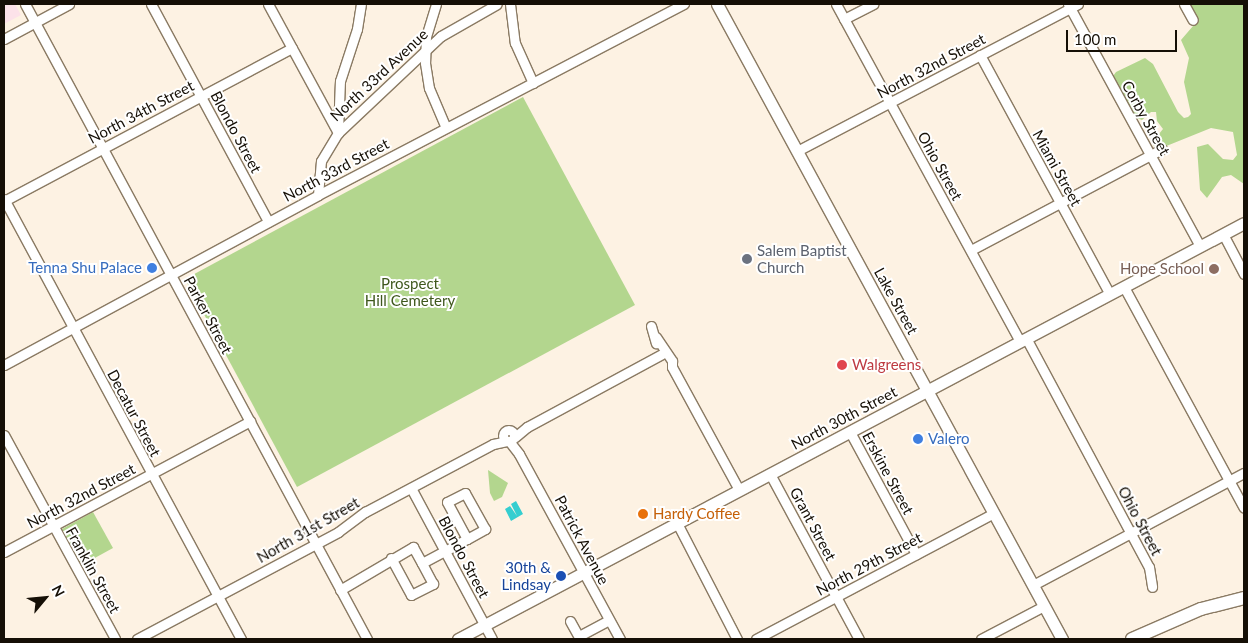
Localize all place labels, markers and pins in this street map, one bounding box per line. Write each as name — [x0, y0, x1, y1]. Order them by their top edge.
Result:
place label: Salem Baptist Church — [757, 241, 847, 276]
marker: Salem Baptist Church — [741, 253, 753, 265]
place label: Tenna Shu Palace — [28, 259, 142, 277]
place label: Hope School — [1120, 260, 1204, 278]
marker: Tenna Shu Palace — [146, 262, 158, 274]
marker: Hope School — [1208, 263, 1220, 275]
place label: Walgreens — [852, 356, 921, 374]
marker: Walgreens — [836, 359, 848, 371]
place label: Valero — [928, 430, 970, 448]
marker: Valero — [912, 433, 924, 445]
place label: Hardy Coffee — [653, 505, 741, 523]
marker: Hardy Coffee — [637, 508, 649, 520]
place label: 30th & Lindsay — [501, 558, 551, 593]
marker: 30th & Lindsay — [555, 570, 567, 582]

